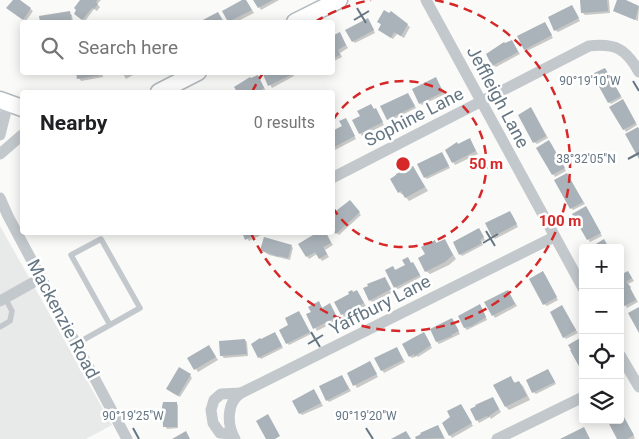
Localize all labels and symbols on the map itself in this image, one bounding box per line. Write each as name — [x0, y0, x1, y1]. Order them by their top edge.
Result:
street label: Jeffleigh Lane — [463, 42, 534, 151]
text: 90°19'10"W — [559, 74, 621, 88]
street label: Sophine Lane — [361, 83, 467, 150]
text: 38°32'05"N — [556, 152, 616, 166]
centre of rings — [394, 155, 412, 173]
text: 50 m — [469, 155, 503, 173]
text: 100 m — [539, 212, 581, 230]
street label: Mackenzie Road — [23, 256, 104, 382]
street label: Yaffbury Lane — [326, 270, 434, 339]
text: 90°19'25"W — [102, 409, 164, 423]
text: 90°19'20"W — [335, 409, 397, 423]

